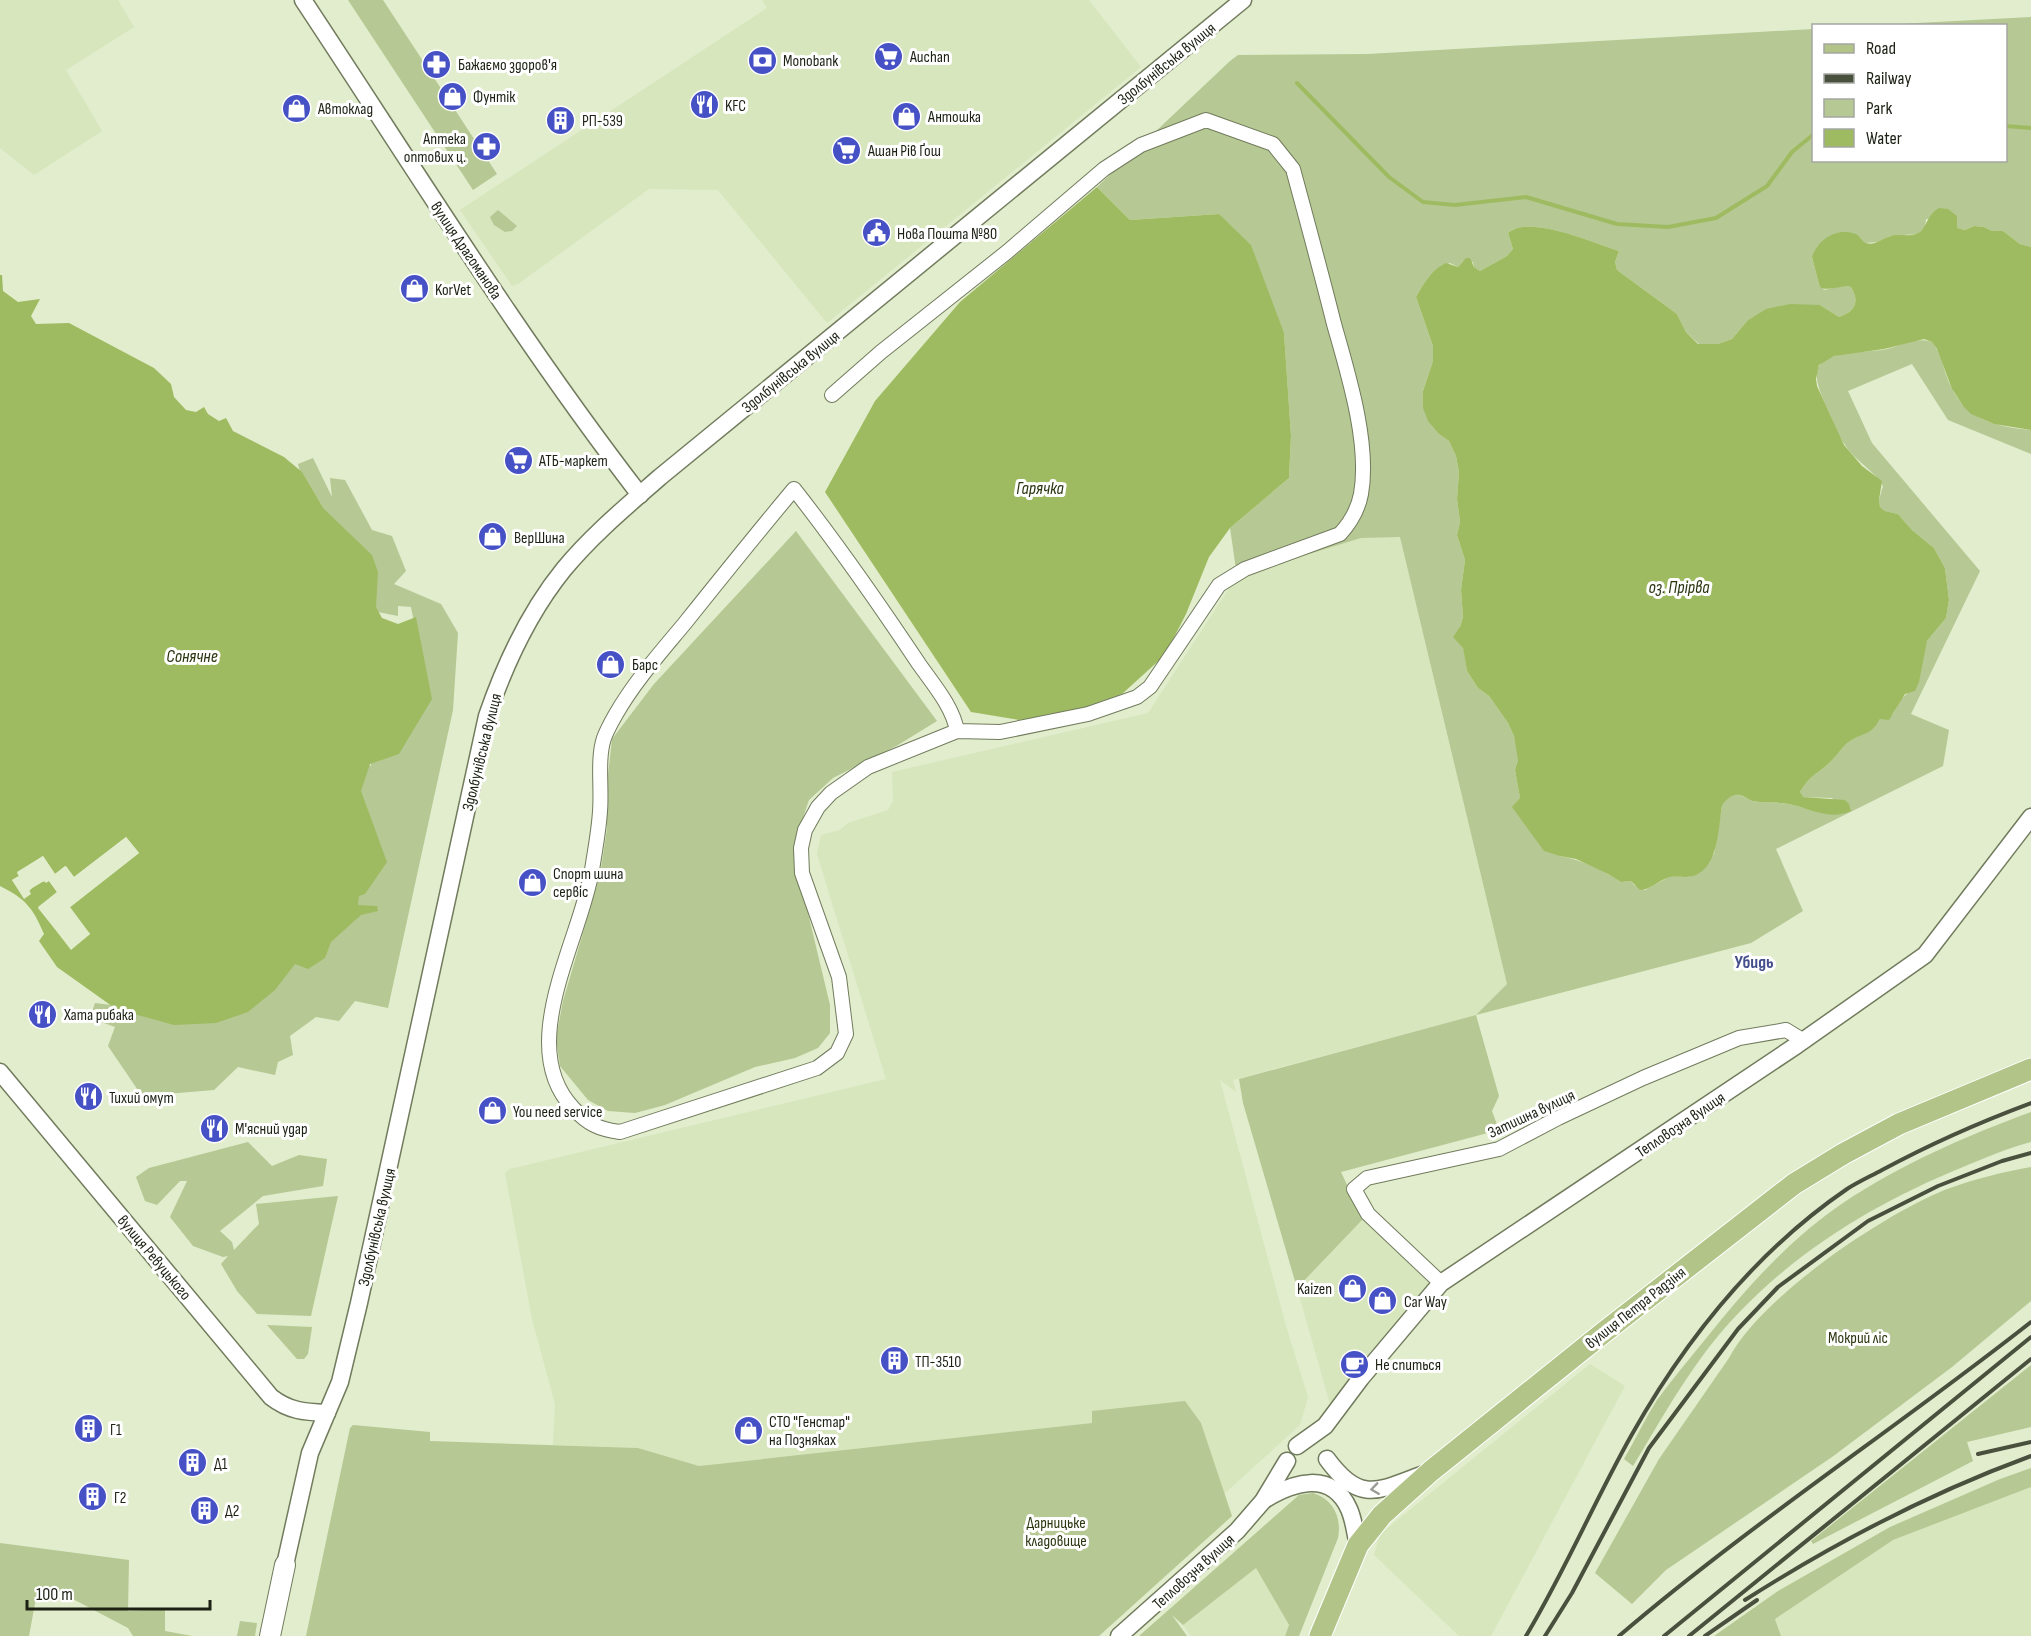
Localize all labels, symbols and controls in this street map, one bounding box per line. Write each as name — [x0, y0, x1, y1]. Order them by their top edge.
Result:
street label: Здолбунівська вулиця — [1114, 19, 1220, 109]
legend — [1812, 24, 2007, 162]
text: Road — [1866, 38, 1896, 59]
supermarket icon: Auchan — [873, 40, 905, 72]
bank icon: Monobank — [746, 44, 778, 76]
pharmacy icon: Бажаємо здоров'я — [421, 48, 453, 80]
place label: Auchan — [909, 48, 950, 67]
place label: Monobank — [783, 52, 838, 71]
place label: Бажаємо здоров'я — [458, 56, 557, 75]
text: Railway — [1866, 68, 1911, 89]
shop icon: Фунтік — [436, 80, 468, 112]
place label: Фунтік — [473, 88, 516, 107]
restaurant icon: KFC — [688, 89, 720, 121]
shop icon: Автоклад — [281, 92, 313, 124]
place label: KFC — [725, 97, 746, 116]
text: Park — [1866, 98, 1892, 119]
place label: Автоклад — [317, 100, 373, 119]
shop icon: Антошка — [891, 100, 923, 132]
building icon: РП-539 — [545, 104, 577, 136]
place label: Антошка — [927, 108, 981, 127]
place label: РП-539 — [582, 112, 623, 131]
text: Water — [1866, 128, 1902, 149]
place label: Аптека оптових ц. — [404, 130, 466, 167]
pharmacy icon: Аптека оптових ц. — [471, 131, 503, 163]
supermarket icon: Ашан Рів Ґош — [831, 134, 863, 166]
place label: Ашан Рів Ґош — [867, 142, 941, 161]
street label: вулиця Драгоманова — [426, 198, 505, 303]
public building icon: Нова Пошта №80 — [860, 217, 892, 249]
place label: Нова Пошта №80 — [897, 225, 997, 244]
shop icon: KorVet — [398, 273, 430, 305]
place label: KorVet — [435, 281, 471, 300]
street label: Здолбунівська вулиця — [738, 327, 844, 417]
supermarket icon: АТБ-маркет — [502, 444, 534, 476]
place label: АТБ-маркет — [538, 452, 608, 471]
water label: Гарячка — [1016, 478, 1065, 499]
shop icon: ВерШина — [477, 521, 509, 553]
place label: ВерШина — [514, 529, 565, 548]
water label: оз. Прірва — [1648, 577, 1710, 598]
water label: Сонячне — [166, 646, 218, 667]
shop icon: Барс — [595, 648, 627, 680]
place label: Барс — [632, 656, 658, 675]
street label: Здолбунівська вулиця — [459, 692, 506, 813]
place label: Спорт шина сервіс — [553, 865, 623, 902]
shop icon: Спорт шина сервіс — [516, 866, 548, 898]
district label: Убидь — [1734, 952, 1774, 973]
restaurant icon: Хата рибака — [27, 998, 59, 1030]
place label: Хата рибака — [63, 1006, 134, 1025]
restaurant icon: Тихий омут — [72, 1081, 104, 1113]
street label: Затишна вулиця — [1485, 1086, 1578, 1143]
street label: Тепловозна вулиця — [1633, 1088, 1729, 1162]
place label: Тихий омут — [109, 1089, 174, 1108]
shop icon: You need service — [476, 1095, 508, 1127]
place label: You need service — [513, 1103, 603, 1122]
restaurant icon: М'ясний удар — [198, 1112, 230, 1144]
place label: М'ясний удар — [235, 1120, 308, 1139]
street label: Здолбунівська вулиця — [355, 1167, 400, 1288]
street label: вулиця Ревуцького — [113, 1212, 195, 1304]
street label: вулиця Петра Радзіня — [1582, 1263, 1690, 1353]
shop icon: Kaizen — [1337, 1272, 1369, 1304]
place label: Kaizen — [1297, 1280, 1332, 1299]
shop icon: Car Way — [1367, 1285, 1399, 1317]
place label: Car Way — [1404, 1293, 1447, 1312]
park label: Мокрий ліс — [1828, 1329, 1888, 1348]
building icon: ТП-3510 — [878, 1345, 910, 1377]
cafe icon: Не спиться — [1338, 1348, 1370, 1380]
place label: ТП-3510 — [915, 1353, 961, 1372]
place label: Не спиться — [1375, 1356, 1441, 1375]
building icon: Г1 — [73, 1413, 105, 1445]
place label: СТО "Генстар" на Позняках — [769, 1413, 850, 1450]
shop icon: СТО "Генстар" на Позняках — [732, 1414, 764, 1446]
place label: Г1 — [110, 1421, 122, 1440]
building icon: Д1 — [177, 1447, 209, 1479]
place label: Д1 — [214, 1455, 228, 1474]
building icon: Г2 — [77, 1481, 109, 1513]
one-way arrow — [1370, 1482, 1380, 1494]
place label: Г2 — [114, 1489, 126, 1508]
building icon: Д2 — [188, 1494, 220, 1526]
place label: Д2 — [225, 1502, 239, 1521]
park label: Дарницьке кладовище — [1025, 1514, 1087, 1551]
street label: Тепловозна вулиця — [1149, 1530, 1239, 1614]
scale bar — [27, 1573, 210, 1611]
text: 100 m — [36, 1584, 73, 1605]

